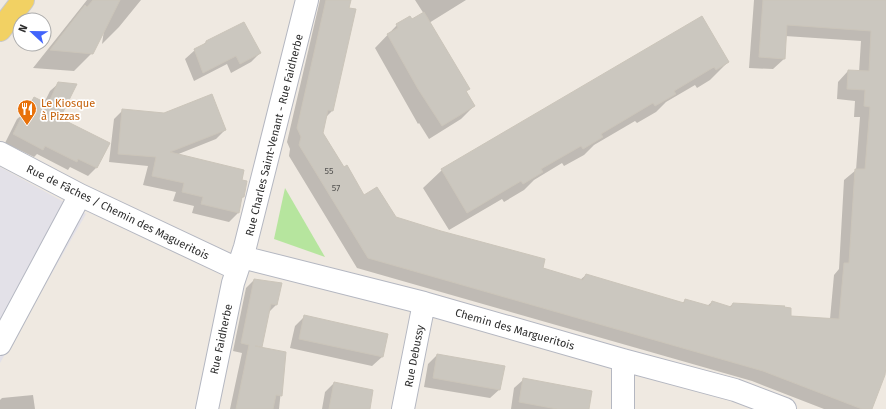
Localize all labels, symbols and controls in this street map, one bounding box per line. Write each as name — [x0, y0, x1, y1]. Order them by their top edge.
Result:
north arrow — [12, 12, 52, 52]
text: N — [16, 23, 31, 34]
street label: Rue Charles Saint-Venant - Rue Faidherbe — [243, 33, 306, 237]
place label: Le Kiosque à Pizzas — [41, 97, 95, 123]
restaurant icon: Le Kiosque à Pizzas — [16, 98, 38, 126]
street label: Rue de Fâches / Chemin des Magueritois — [24, 162, 211, 263]
house number: 55 — [325, 166, 334, 176]
house number: 57 — [332, 183, 340, 193]
street label: Rue Faidherbe — [208, 303, 235, 375]
street label: Chemin des Margueritois — [454, 306, 576, 353]
street label: Rue Debussy — [402, 323, 427, 388]

